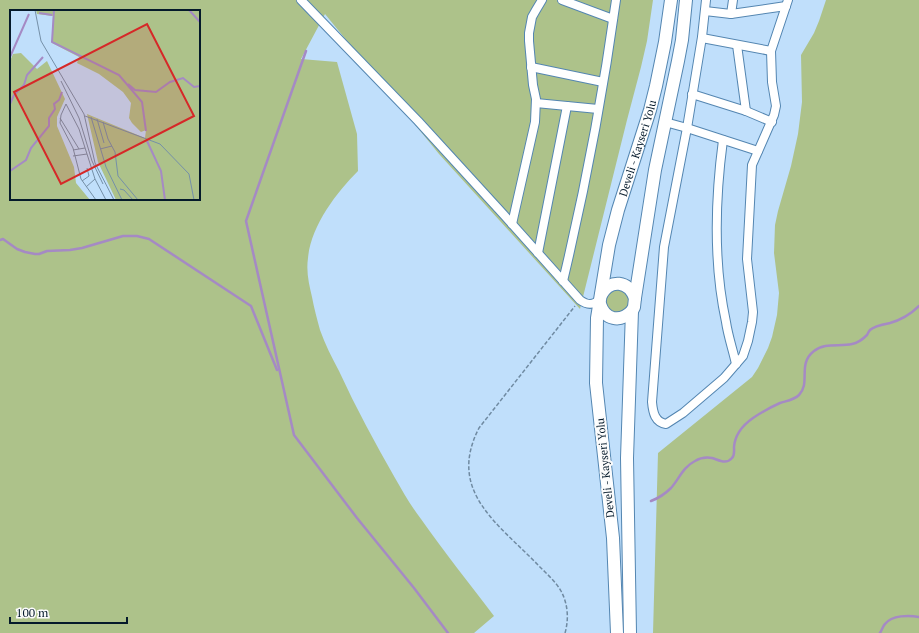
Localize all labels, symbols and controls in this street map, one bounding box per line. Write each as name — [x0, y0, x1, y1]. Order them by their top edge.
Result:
inset map — [10, 10, 200, 200]
street label: Develi - Kayseri Yolu — [616, 98, 659, 198]
street label: Develi - Kayseri Yolu — [593, 417, 617, 519]
scale bar — [10, 599, 127, 625]
text: 100 m — [16, 605, 49, 620]

